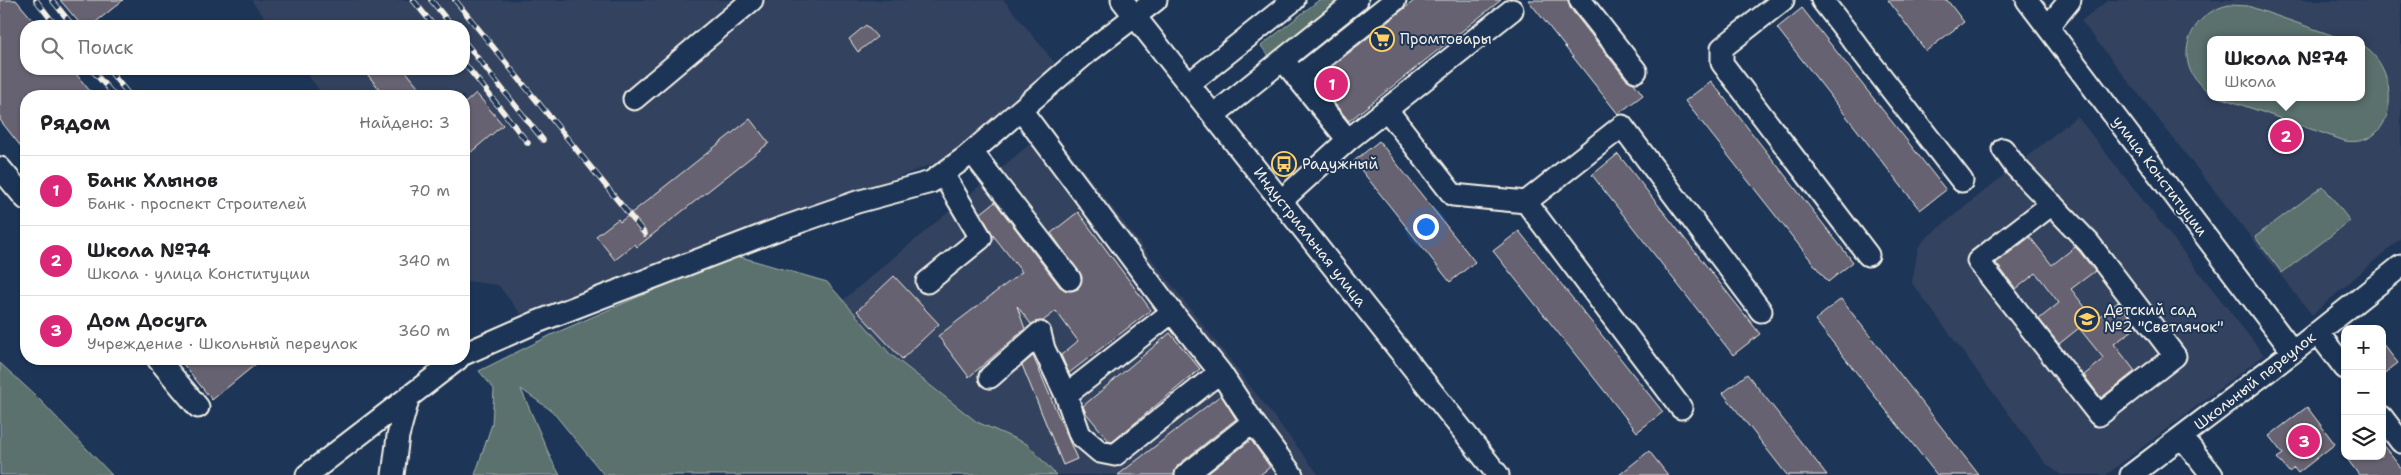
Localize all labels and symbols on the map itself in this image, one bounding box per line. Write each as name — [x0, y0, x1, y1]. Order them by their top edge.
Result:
supermarket icon: Промтовары — [1369, 26, 1395, 52]
place label: Промтовары — [1400, 29, 1492, 49]
pin: 1 — [1316, 65, 1348, 103]
street label: улица Конституции — [2108, 112, 2212, 240]
pin: 2 — [2270, 117, 2302, 155]
bus stop icon: Радужный — [1271, 151, 1297, 177]
place label: Радужный — [1302, 154, 1378, 174]
street label: Индустриальная улица — [1249, 163, 1371, 311]
your location — [1413, 214, 1439, 240]
place label: Детский сад №2 "Светлячок" — [2104, 300, 2224, 337]
school or university icon: Детский сад №2 "Светлячок" — [2074, 306, 2100, 332]
street label: Школьный переулок — [2190, 327, 2320, 435]
pin: 3 — [2288, 422, 2320, 460]

